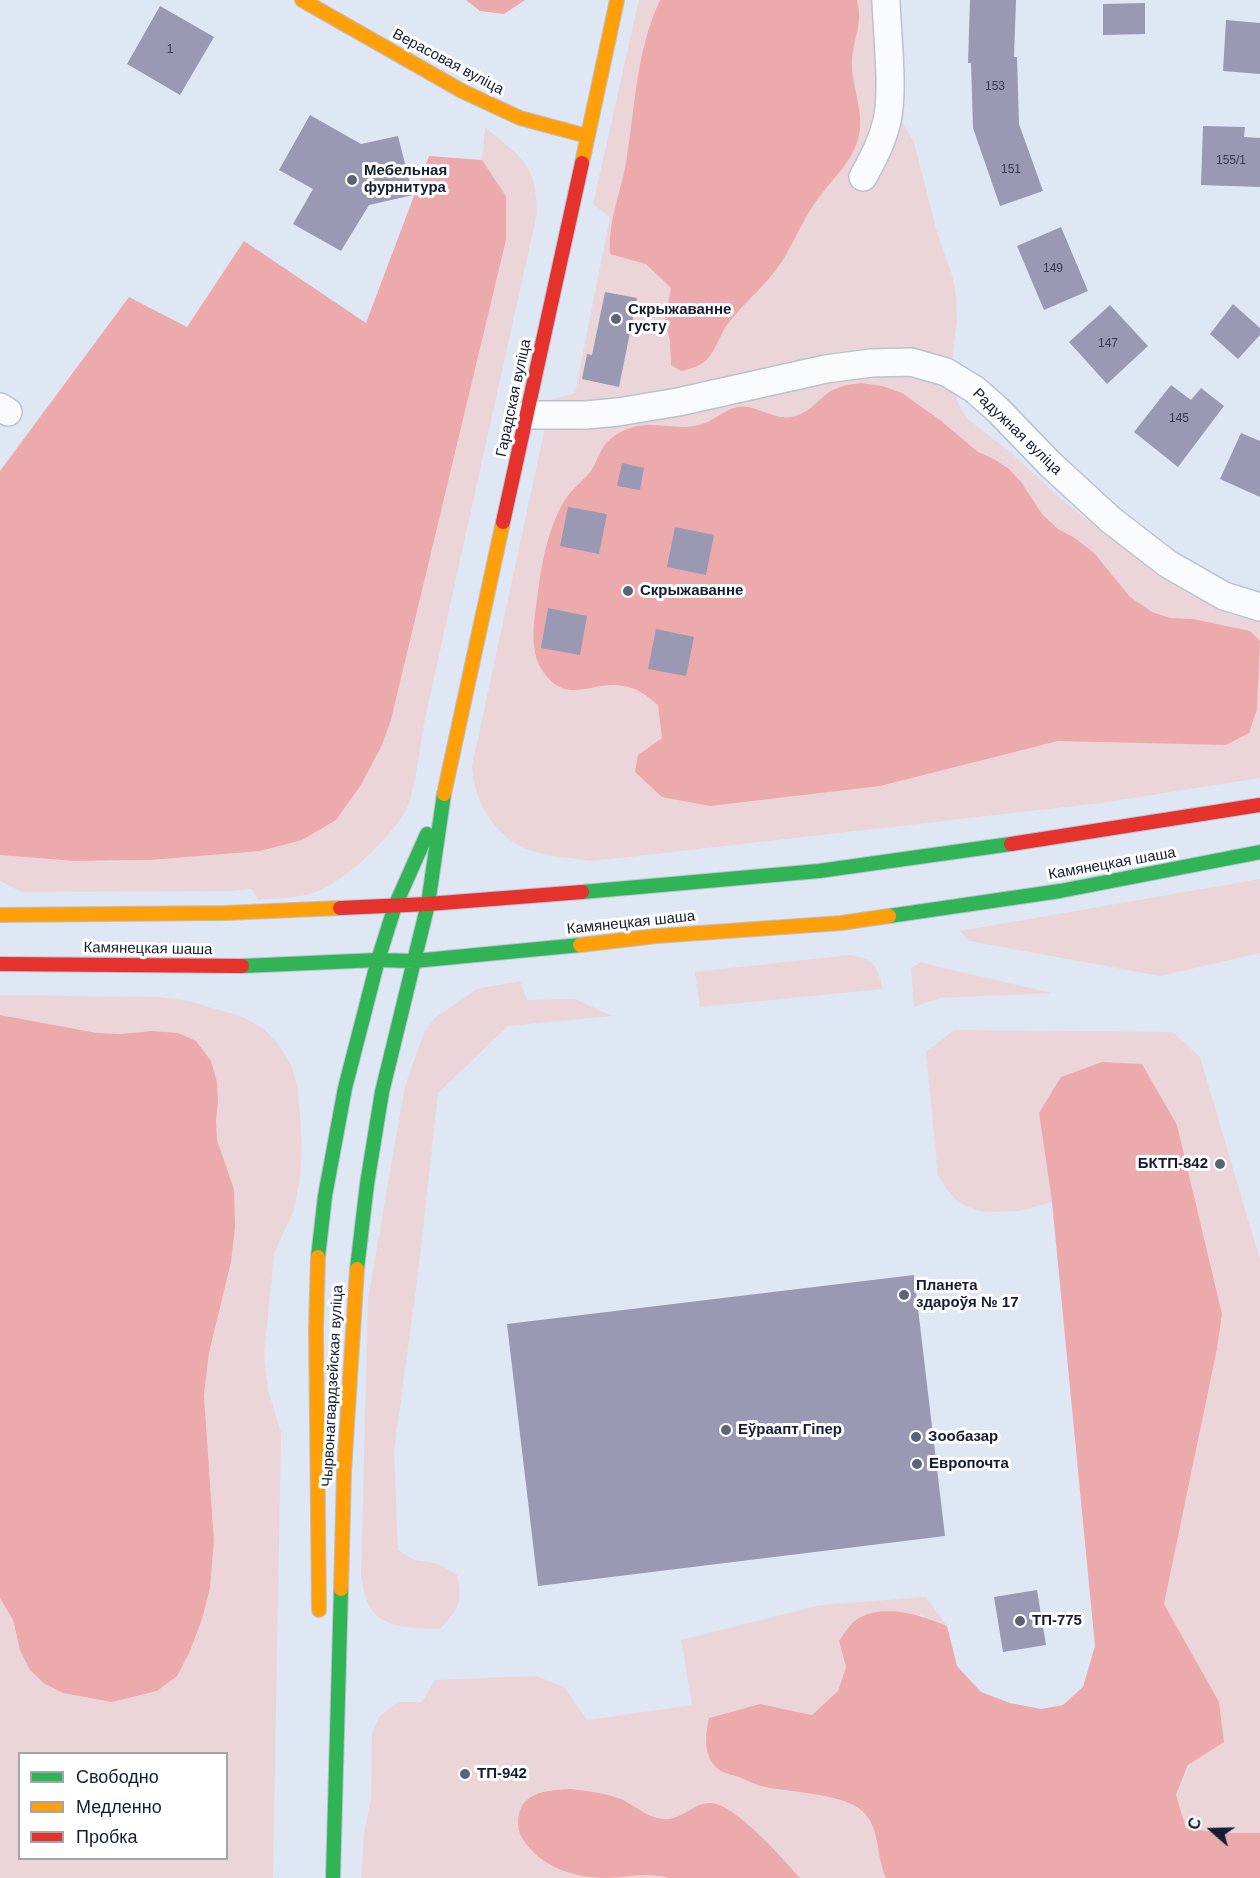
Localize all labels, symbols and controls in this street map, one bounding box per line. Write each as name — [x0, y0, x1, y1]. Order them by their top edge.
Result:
street label: Верасовая вуліца — [389, 25, 507, 99]
house number: 1 — [167, 43, 173, 57]
house number: 153 — [985, 80, 1005, 94]
house number: 155/1 — [1216, 154, 1246, 168]
place label: Мебельная фурнитура — [364, 162, 447, 197]
house number: 151 — [1001, 163, 1021, 177]
marker: Мебельная фурнитура — [345, 173, 359, 187]
house number: 149 — [1043, 262, 1063, 276]
place label: Скрыжаванне густу — [628, 301, 731, 336]
marker: Скрыжаванне густу — [609, 312, 623, 326]
street label: Гарадская вуліца — [493, 337, 535, 459]
house number: 147 — [1098, 337, 1118, 351]
street label: Радужная вуліца — [969, 385, 1065, 479]
house number: 145 — [1169, 412, 1189, 426]
place label: Скрыжаванне — [640, 582, 743, 600]
marker: Скрыжаванне — [621, 584, 635, 598]
street label: Камянецкая шаша — [1047, 844, 1177, 884]
street label: Камянецкая шаша — [566, 907, 696, 939]
street label: Камянецкая шаша — [83, 939, 213, 959]
place label: БКТП-842 — [1138, 1155, 1208, 1173]
marker: БКТП-842 — [1213, 1157, 1227, 1171]
place label: Планета здароўя № 17 — [916, 1277, 1018, 1312]
street label: Чырвонагвардзейская вуліца — [319, 1284, 347, 1488]
marker: Планета здароўя № 17 — [897, 1288, 911, 1302]
place label: Еўраапт Гіпер — [738, 1421, 842, 1439]
marker: Еўраапт Гіпер — [719, 1423, 733, 1437]
place label: Зообазар — [928, 1428, 998, 1446]
marker: Зообазар — [909, 1430, 923, 1444]
place label: Европочта — [929, 1455, 1009, 1473]
marker: Европочта — [910, 1457, 924, 1471]
place label: ТП-775 — [1032, 1612, 1082, 1630]
marker: ТП-775 — [1013, 1614, 1027, 1628]
legend — [18, 1752, 228, 1860]
place label: ТП-942 — [477, 1765, 527, 1783]
text: Свободно — [76, 1767, 159, 1787]
marker: ТП-942 — [458, 1767, 472, 1781]
text: Медленно — [76, 1797, 162, 1817]
north arrow — [1182, 1800, 1242, 1860]
text: С — [1185, 1815, 1205, 1832]
text: Пробка — [76, 1827, 138, 1847]

